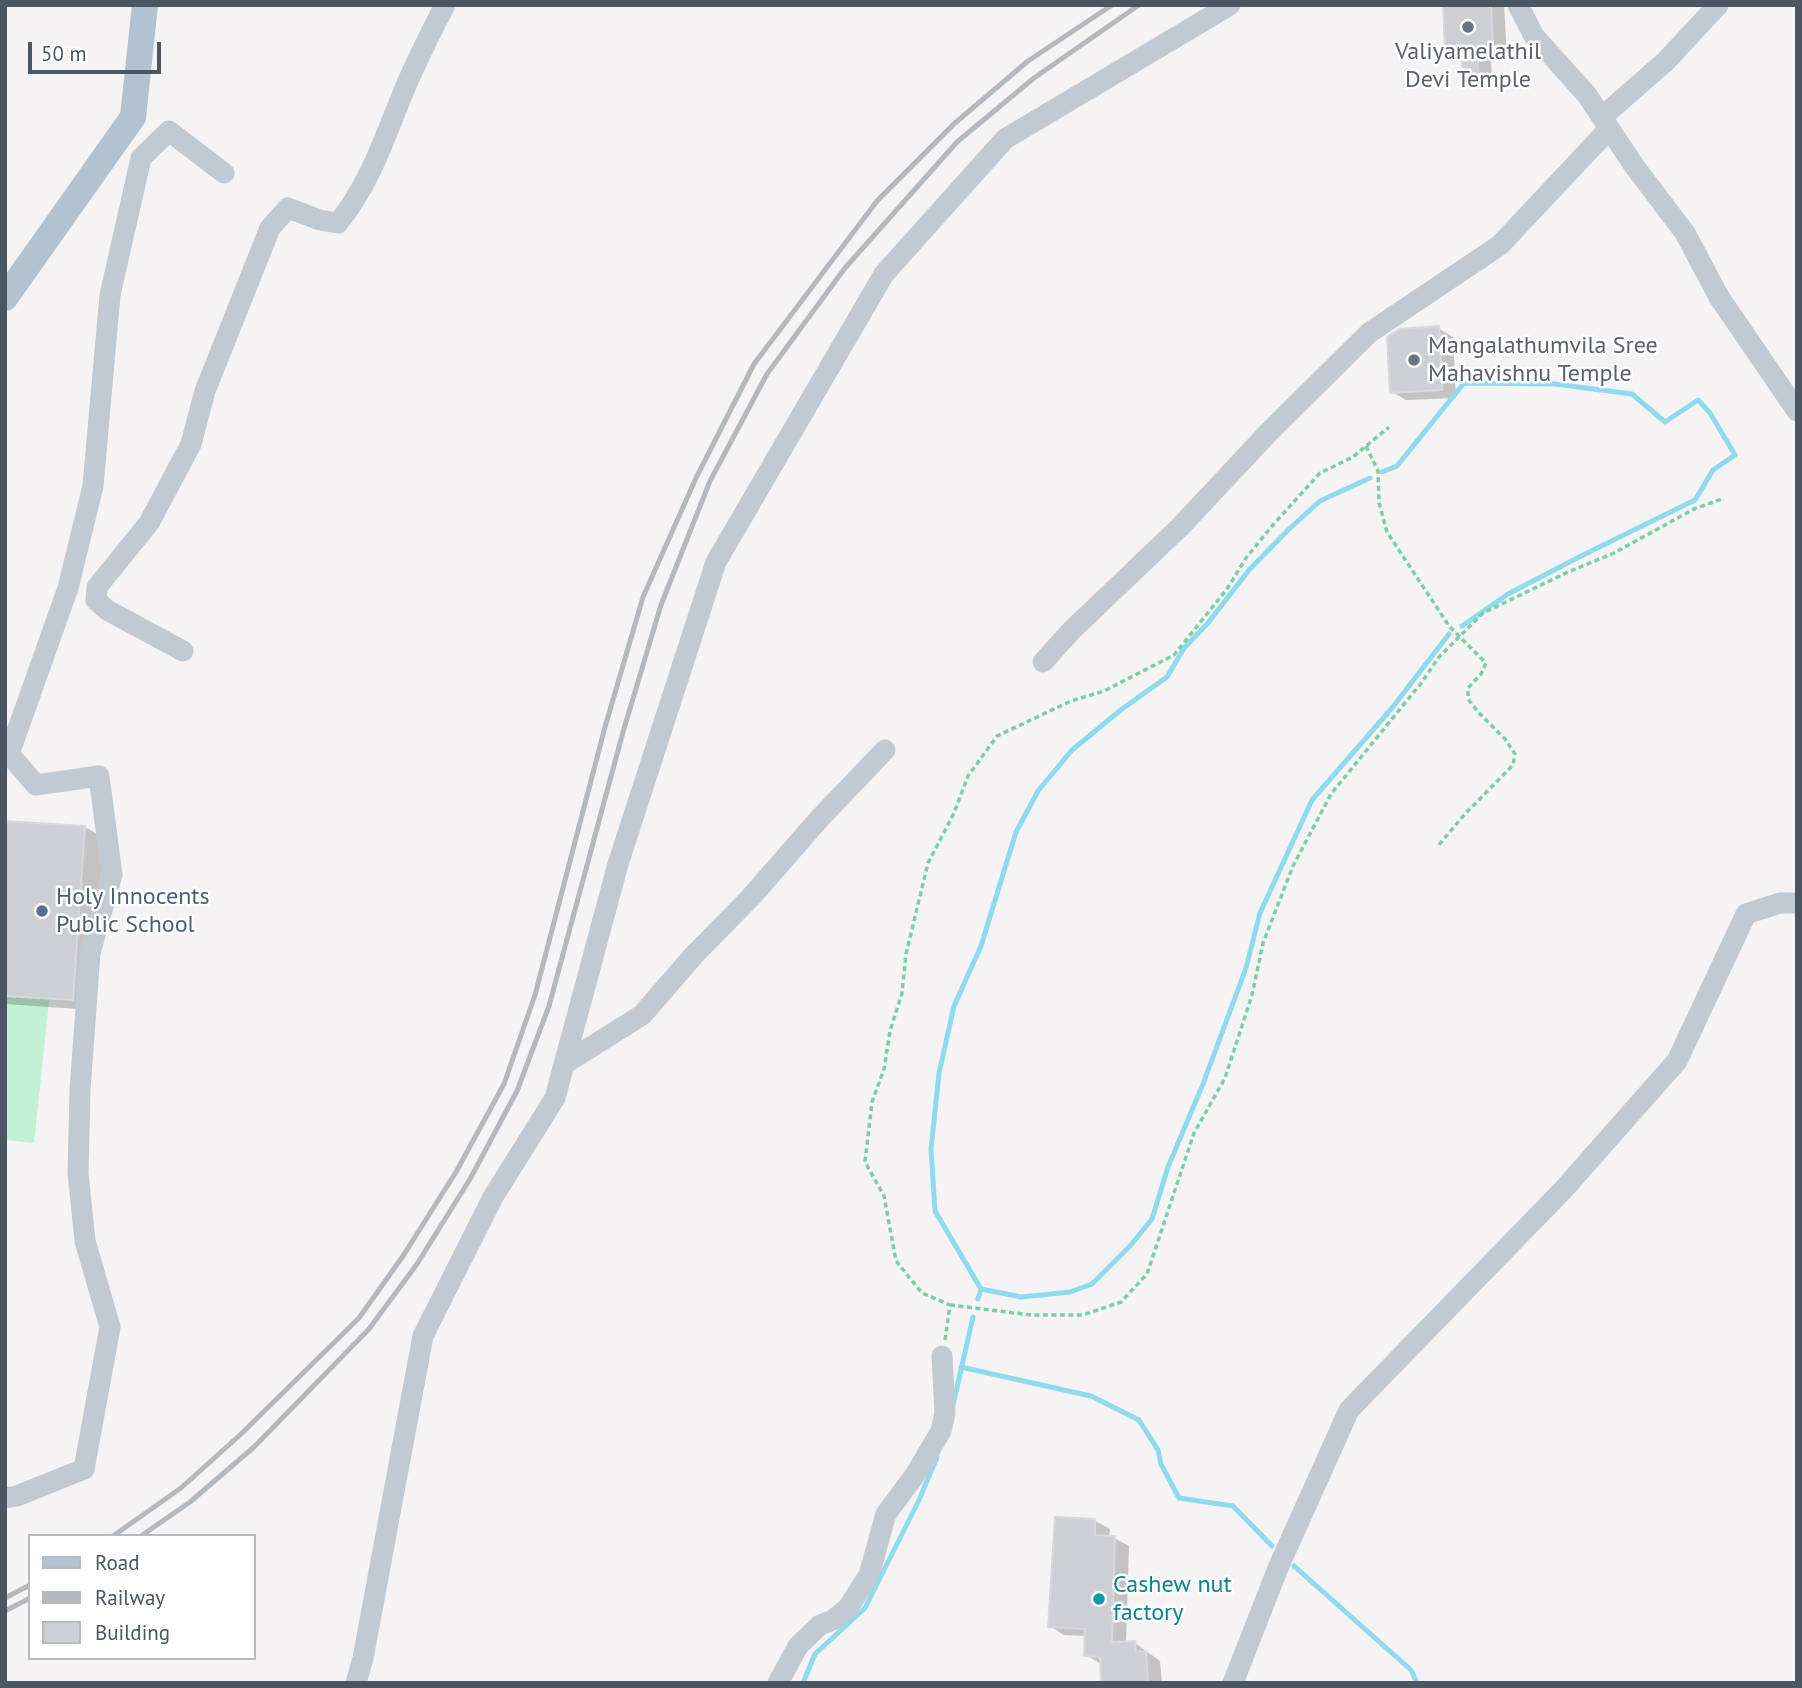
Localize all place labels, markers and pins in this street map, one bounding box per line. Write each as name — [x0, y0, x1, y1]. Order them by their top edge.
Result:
marker: Valiyamelathil Devi Temple — [1460, 19, 1476, 35]
place label: Valiyamelathil Devi Temple — [1395, 38, 1541, 94]
place label: Mangalathumvila Sree Mahavishnu Temple — [1428, 332, 1658, 388]
marker: Mangalathumvila Sree Mahavishnu Temple — [1406, 352, 1422, 368]
place label: Holy Innocents Public School — [56, 883, 210, 939]
marker: Holy Innocents Public School — [34, 903, 50, 919]
place label: Cashew nut factory — [1113, 1571, 1232, 1627]
marker: Cashew nut factory — [1091, 1591, 1107, 1607]

